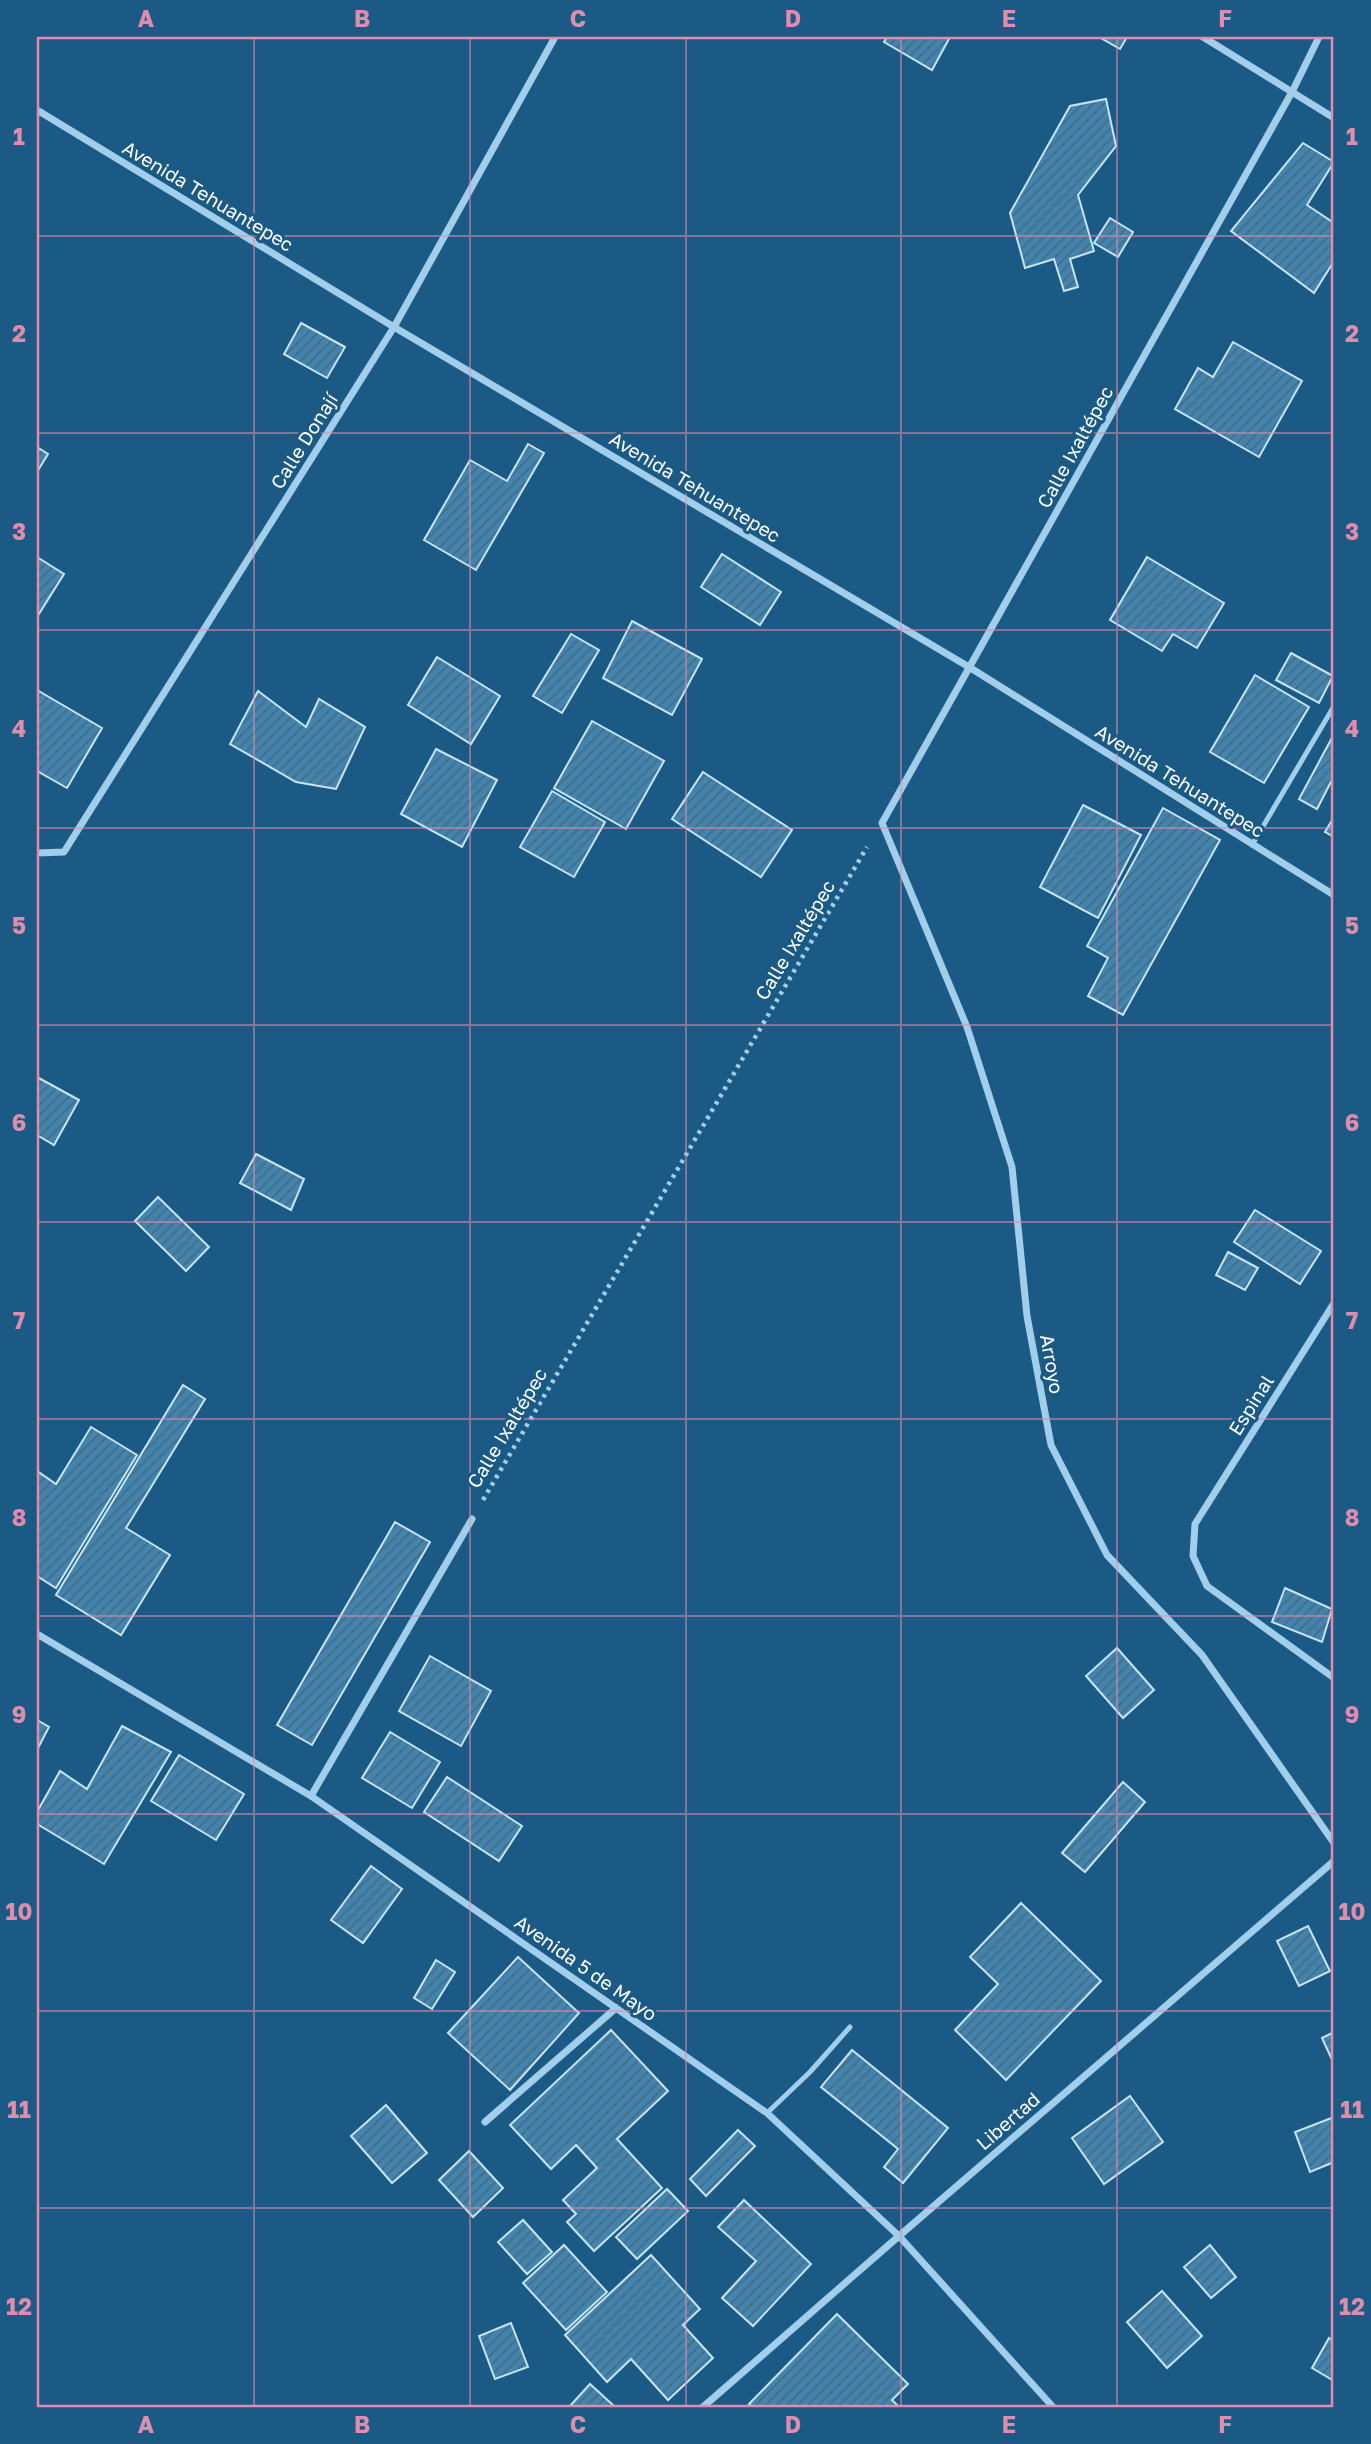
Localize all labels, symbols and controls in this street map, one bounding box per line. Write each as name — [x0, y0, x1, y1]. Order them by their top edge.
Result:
text: A — [138, 4, 155, 32]
text: B — [354, 4, 370, 32]
text: C — [570, 4, 586, 32]
text: D — [785, 4, 801, 32]
text: E — [1002, 4, 1016, 32]
text: F — [1218, 4, 1232, 32]
text: 1 — [13, 122, 25, 150]
text: 1 — [1346, 122, 1358, 150]
street label: Avenida Tehuantepec — [119, 135, 298, 256]
text: 2 — [12, 319, 26, 347]
text: 2 — [1345, 319, 1359, 347]
street label: Calle Ixaltépec — [1032, 382, 1118, 512]
street label: Calle Donají — [265, 387, 343, 493]
street label: Avenida Tehuantepec — [606, 426, 785, 547]
text: 3 — [12, 517, 26, 545]
text: 3 — [1345, 517, 1359, 545]
text: 4 — [12, 714, 26, 742]
text: 4 — [1345, 714, 1359, 742]
street label: Avenida Tehuantepec — [1091, 719, 1269, 842]
street label: Calle Ixaltépec — [750, 876, 839, 1004]
text: 5 — [12, 911, 26, 939]
text: 5 — [1345, 911, 1359, 939]
text: 6 — [12, 1108, 26, 1136]
text: 6 — [1345, 1108, 1359, 1136]
text: 7 — [13, 1306, 25, 1334]
text: 7 — [1346, 1306, 1358, 1334]
street label: Arroyo — [1036, 1332, 1069, 1395]
street label: Calle Ixaltépec — [462, 1364, 551, 1492]
street label: Espinal — [1223, 1370, 1278, 1439]
text: 8 — [12, 1503, 26, 1531]
text: 8 — [1345, 1503, 1359, 1531]
text: 9 — [12, 1700, 26, 1728]
text: 9 — [1345, 1700, 1359, 1728]
text: 10 — [6, 1897, 32, 1925]
text: 10 — [1339, 1897, 1365, 1925]
street label: Avenida 5 de Mayo — [511, 1910, 662, 2025]
street label: Libertad — [971, 2087, 1044, 2154]
text: 11 — [7, 2095, 31, 2123]
text: 11 — [1340, 2095, 1364, 2123]
text: 12 — [6, 2292, 32, 2320]
text: 12 — [1339, 2292, 1365, 2320]
text: A — [138, 2410, 155, 2438]
text: B — [354, 2410, 370, 2438]
text: C — [570, 2410, 586, 2438]
text: D — [785, 2410, 801, 2438]
text: E — [1002, 2410, 1016, 2438]
text: F — [1218, 2410, 1232, 2438]

